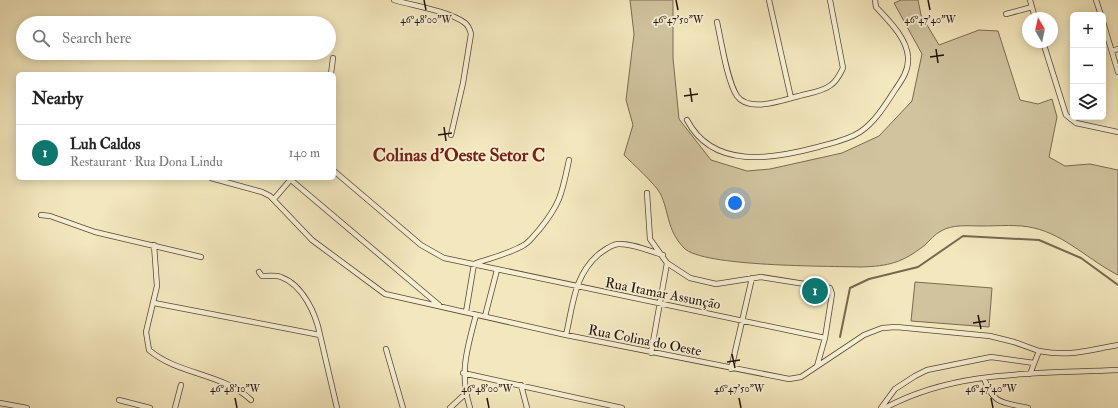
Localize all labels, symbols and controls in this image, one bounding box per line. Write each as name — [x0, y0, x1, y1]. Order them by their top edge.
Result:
north arrow — [1022, 12, 1058, 48]
map controls — [1070, 12, 1106, 120]
button: + — [1070, 12, 1106, 48]
text: 46°48'00"W — [400, 14, 453, 26]
text: 46°47'50"W — [653, 14, 704, 26]
text: 46°47'40"W — [904, 14, 956, 26]
search box — [16, 16, 336, 60]
icon: search — [30, 27, 52, 49]
text: Search here — [62, 29, 131, 48]
button: − — [1070, 48, 1106, 84]
button: layers — [1070, 84, 1106, 120]
text: Nearby — [32, 88, 83, 109]
text: Luh Caldos — [70, 135, 140, 154]
district label: Colinas d'Oeste Setor C — [373, 144, 545, 167]
text: 1 — [43, 145, 47, 161]
text: 140 m — [289, 145, 320, 161]
text: Restaurant · Rua Dona Lindu — [70, 154, 223, 170]
your location — [725, 193, 745, 213]
street label: Rua Itamar Assunção — [604, 274, 722, 313]
pin: 1 — [802, 276, 828, 306]
street label: Rua Colina do Oeste — [587, 321, 703, 360]
text: 46°48'10"W — [210, 383, 261, 395]
text: 46°48'00"W — [461, 383, 514, 395]
text: 46°47'50"W — [714, 383, 765, 395]
text: 46°47'40"W — [965, 383, 1017, 395]

